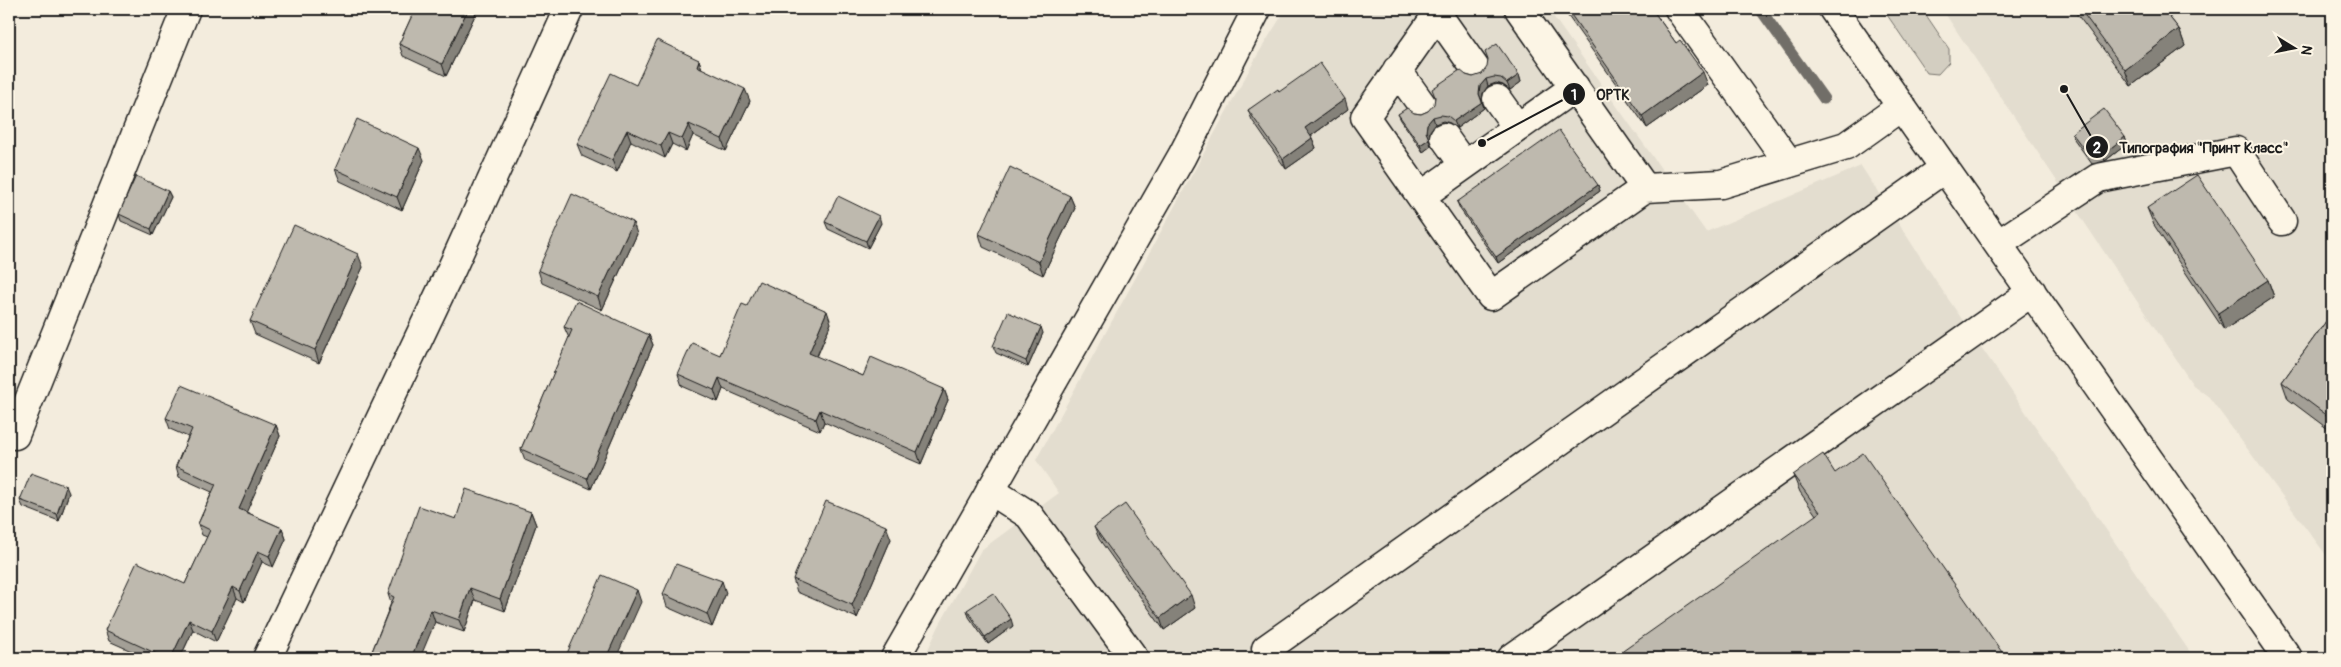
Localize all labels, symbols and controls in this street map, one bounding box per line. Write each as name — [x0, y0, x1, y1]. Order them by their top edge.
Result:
north arrow — [2268, 22, 2318, 72]
text: N — [2297, 44, 2316, 56]
callout: ОРТК — [1561, 79, 1640, 109]
text: 1 — [1571, 86, 1577, 105]
text: ОРТК — [1596, 86, 1630, 105]
callout: Типография "Принт Класс" — [2085, 132, 2299, 162]
text: 2 — [2093, 139, 2101, 158]
text: Типография "Принт Класс" — [2118, 139, 2289, 158]

